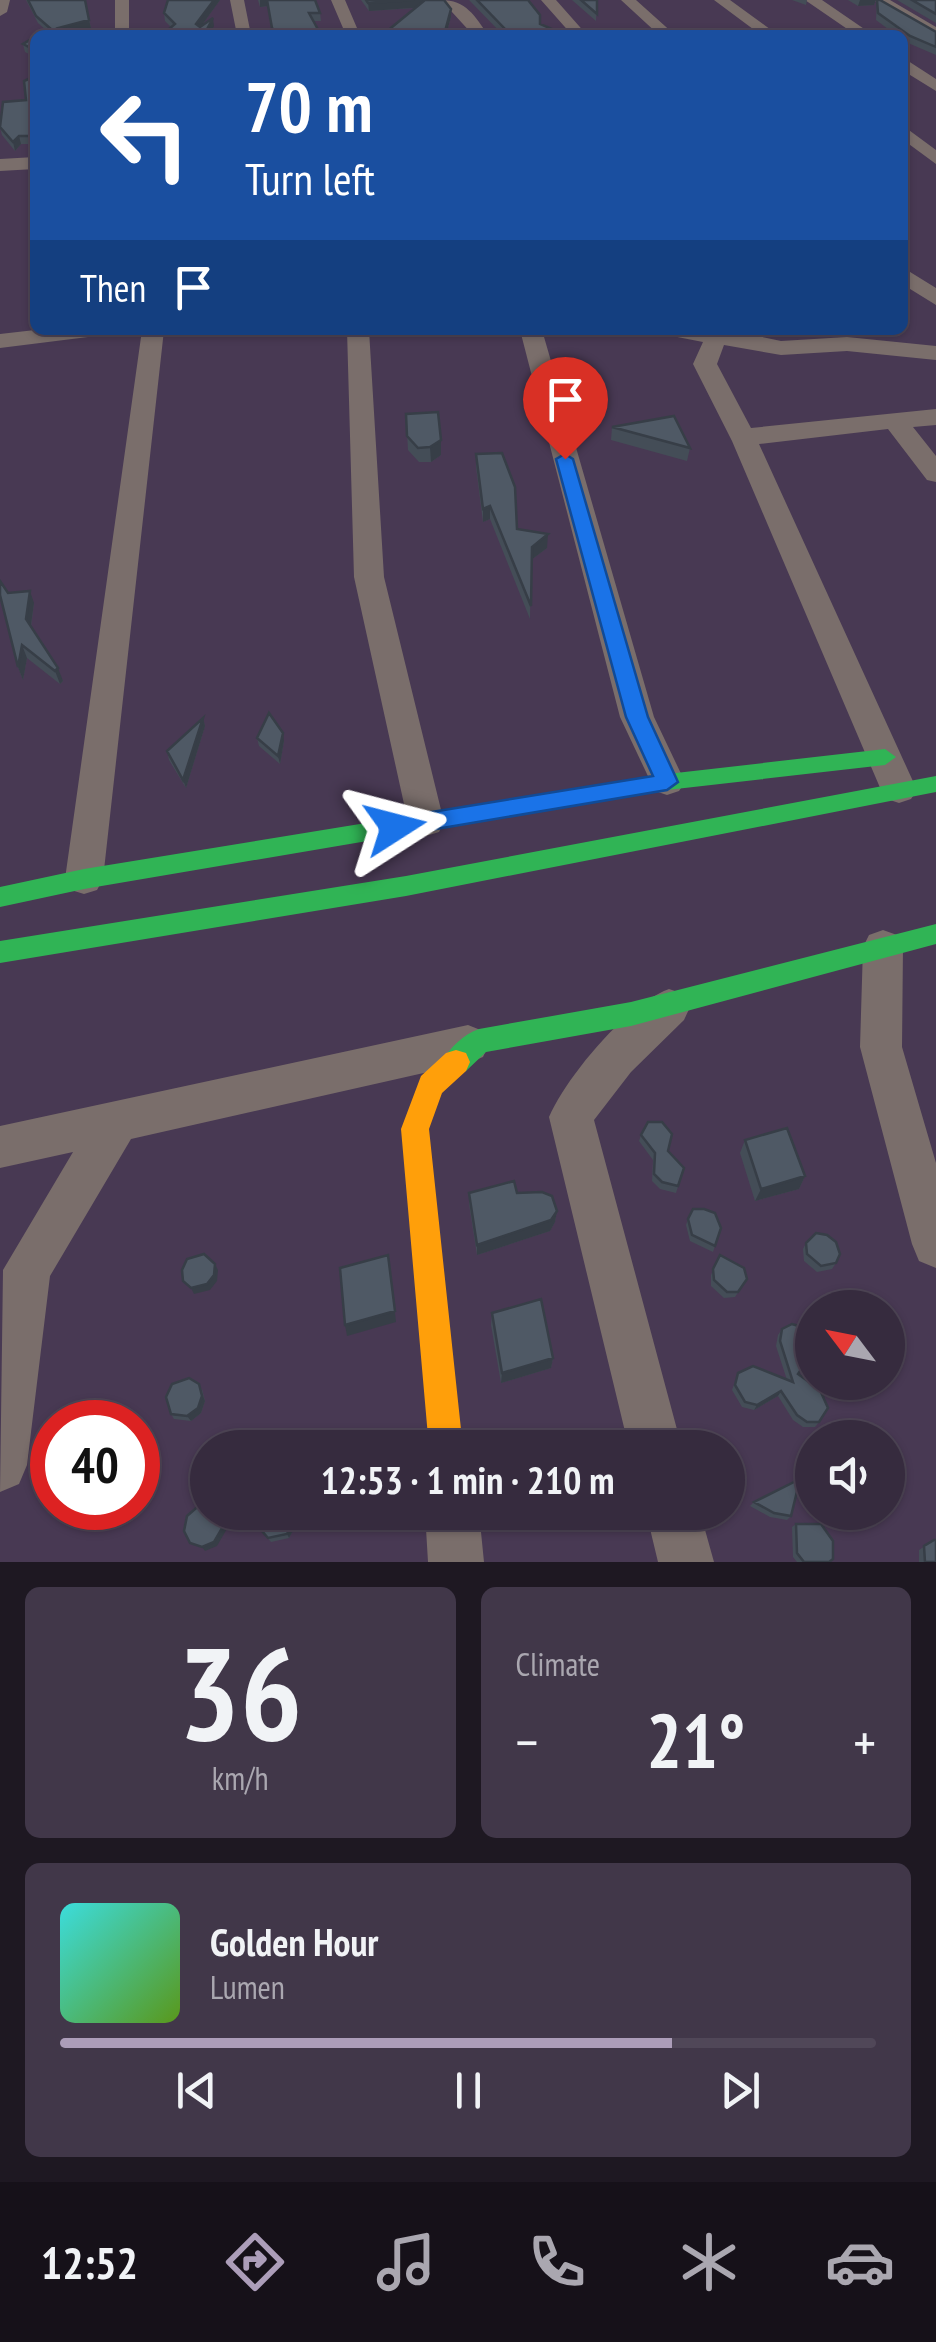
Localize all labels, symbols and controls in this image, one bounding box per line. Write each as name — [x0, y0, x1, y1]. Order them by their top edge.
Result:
text: 70 m — [245, 61, 373, 151]
icon: left — [80, 70, 210, 200]
text: Turn left — [245, 149, 375, 207]
icon: arrive — [166, 260, 221, 315]
text: Then — [80, 263, 146, 312]
pin — [523, 357, 608, 460]
icon: arrive — [538, 372, 593, 427]
position arrow — [343, 775, 447, 879]
north arrow — [795, 1290, 905, 1400]
map controls — [795, 1290, 905, 1530]
speed limit sign: 40 — [30, 1400, 160, 1530]
button: sound — [795, 1420, 905, 1530]
text: 12:53 · 1 min · 210 m — [321, 1455, 614, 1504]
text: 36 — [178, 1608, 302, 1776]
text: Climate — [516, 1643, 600, 1685]
text: 21° — [646, 1692, 745, 1789]
text: − — [516, 1706, 538, 1777]
text: + — [853, 1706, 876, 1777]
text: km/h — [212, 1757, 269, 1799]
text: Golden Hour — [210, 1917, 379, 1966]
text: Lumen — [210, 1966, 285, 2008]
icon: previous — [169, 2063, 224, 2118]
icon: pause — [441, 2063, 496, 2118]
icon: next — [713, 2063, 768, 2118]
icon: directions — [220, 2227, 290, 2297]
icon: music — [371, 2227, 441, 2297]
icon: phone — [522, 2227, 592, 2297]
icon: climate — [674, 2227, 744, 2297]
icon: car — [825, 2227, 895, 2297]
text: 12:52 — [41, 2233, 138, 2291]

